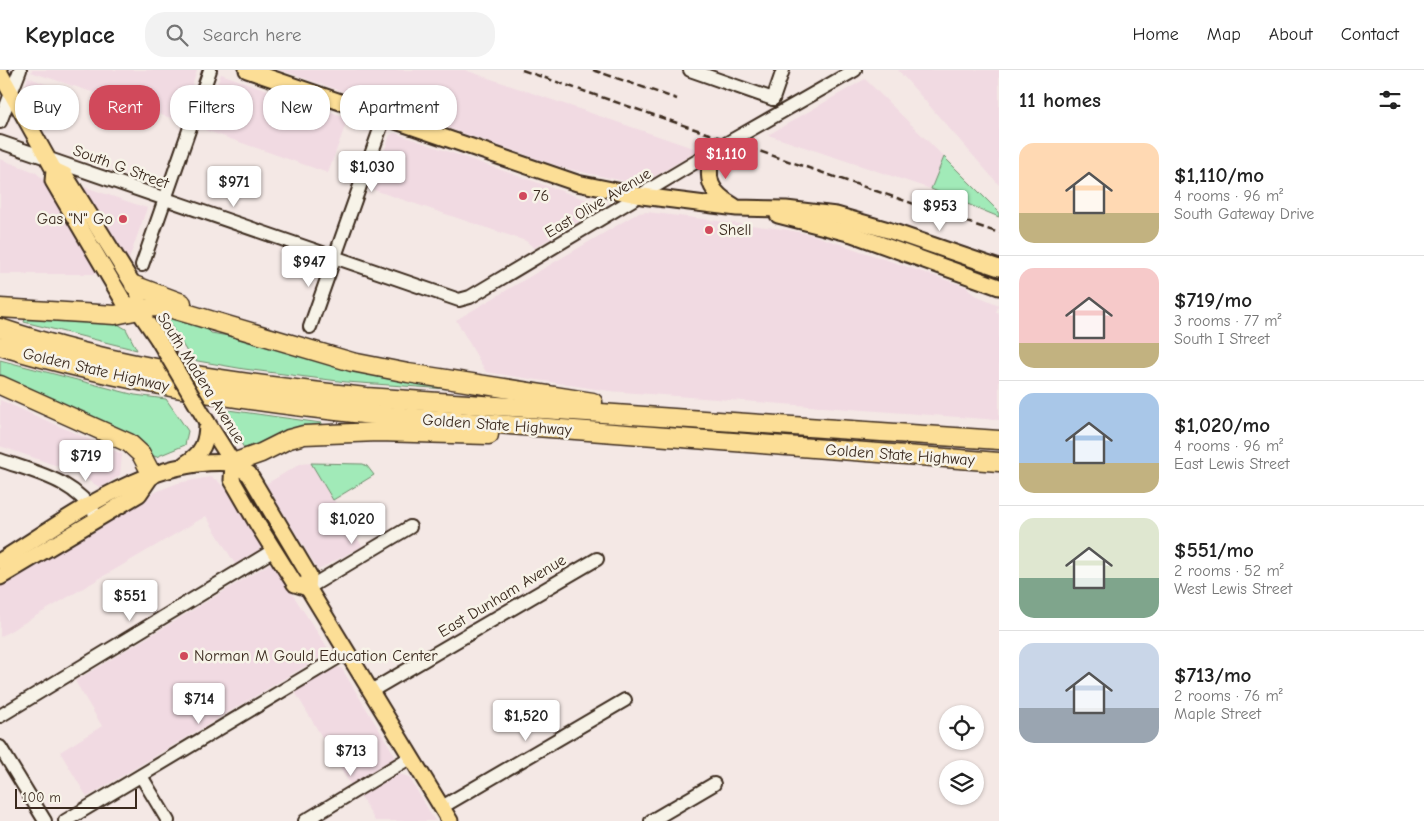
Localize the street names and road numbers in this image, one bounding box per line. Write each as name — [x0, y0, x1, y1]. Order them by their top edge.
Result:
street label: South G Street — [71, 141, 172, 193]
street label: East Olive Avenue — [542, 164, 654, 242]
street label: South Madera Avenue — [153, 309, 249, 447]
street label: Golden State Highway — [21, 344, 172, 396]
street label: Golden State Highway — [422, 411, 573, 439]
street label: Golden State Highway — [825, 441, 976, 469]
street label: East Dunham Avenue — [435, 551, 569, 641]

